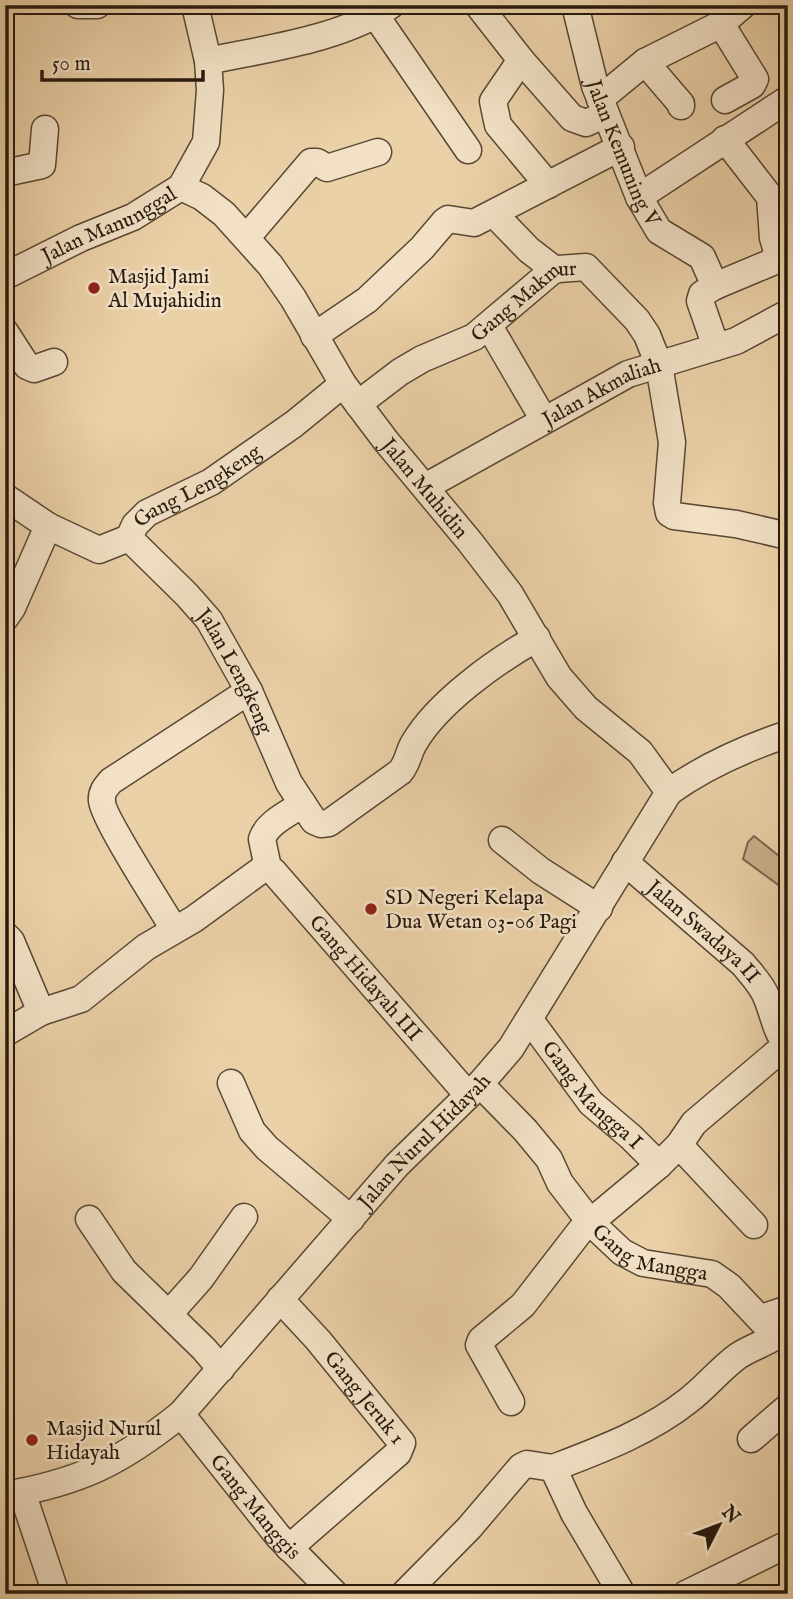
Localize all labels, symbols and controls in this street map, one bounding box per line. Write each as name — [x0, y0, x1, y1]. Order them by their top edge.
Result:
scale bar — [42, 38, 203, 82]
text: 50 m — [52, 51, 91, 78]
street label: Jalan Kemuning V — [579, 75, 666, 233]
street label: Jalan Manunggal — [36, 181, 182, 271]
street label: Gang Makmur — [466, 256, 578, 349]
place label: Masjid Jami Al Mujahidin — [107, 264, 222, 315]
marker: Masjid Jami Al Mujahidin — [86, 280, 102, 296]
street label: Jalan Akmaliah — [536, 353, 665, 435]
street label: Jalan Muhidin — [373, 432, 474, 545]
street label: Gang Lengkeng — [128, 439, 268, 534]
street label: Jalan Lengkeng — [189, 602, 278, 739]
street label: Jalan Swadaya II — [639, 873, 765, 989]
place label: SD Negeri Kelapa Dua Wetan 03-06 Pagi — [385, 885, 577, 936]
marker: SD Negeri Kelapa Dua Wetan 03-06 Pagi — [363, 901, 379, 917]
street label: Gang Hidayah III — [302, 910, 427, 1047]
street label: Gang Mangga I — [535, 1036, 648, 1156]
street label: Jalan Nurul Hidayah — [351, 1069, 498, 1217]
street label: Gang Mangga — [586, 1219, 710, 1288]
street label: Gang Jeruk 1 — [318, 1346, 410, 1451]
place label: Masjid Nurul Hidayah — [46, 1416, 162, 1467]
marker: Masjid Nurul Hidayah — [24, 1432, 40, 1448]
street label: Gang Manggis — [203, 1449, 306, 1566]
north arrow — [684, 1490, 754, 1560]
text: N — [715, 1500, 745, 1530]

